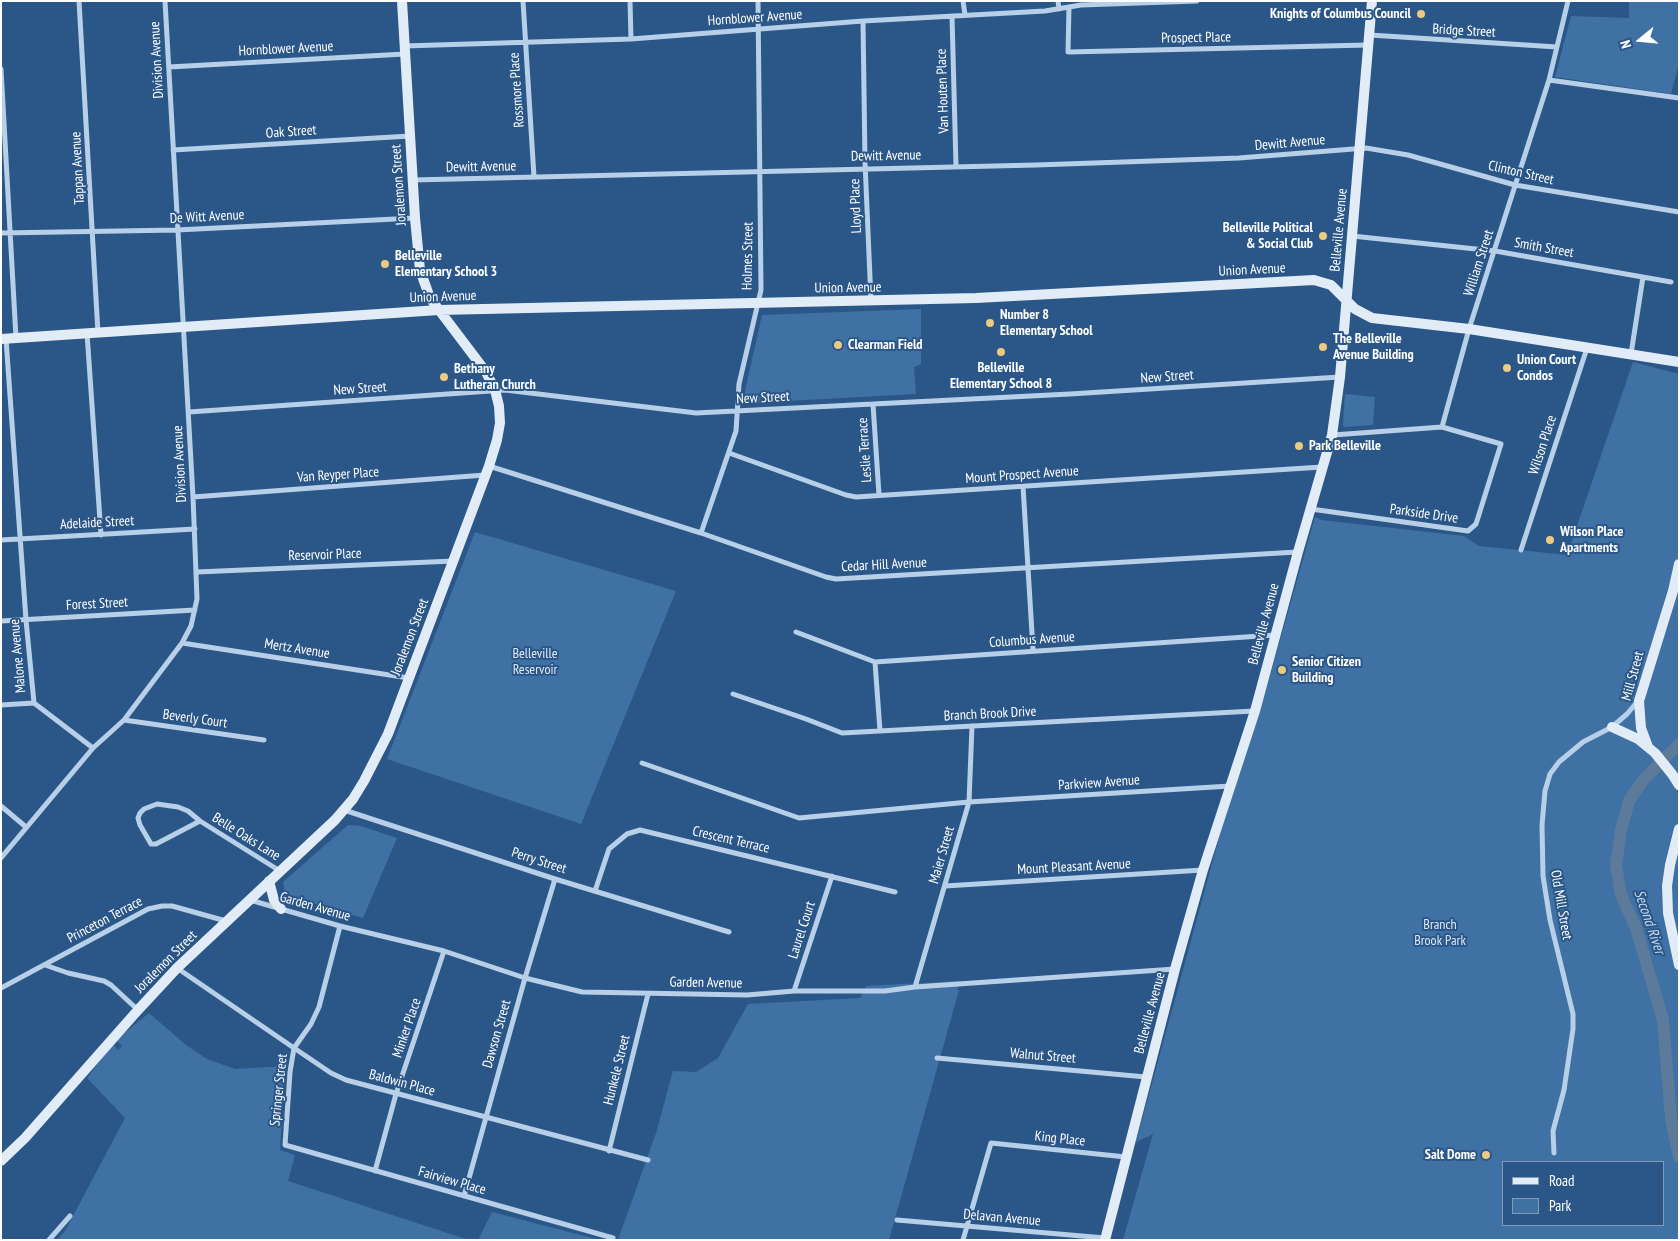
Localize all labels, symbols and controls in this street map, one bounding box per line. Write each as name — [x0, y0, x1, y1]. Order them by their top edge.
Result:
street label: Hornblower Avenue — [707, 6, 803, 30]
place label: Knights of Columbus Council — [1270, 6, 1411, 22]
marker: Knights of Columbus Council — [1415, 8, 1427, 20]
north arrow — [1615, 15, 1665, 65]
street label: Division Avenue — [147, 21, 167, 99]
street label: Bridge Street — [1432, 21, 1496, 41]
street label: Prospect Place — [1161, 29, 1231, 47]
street label: Hornblower Avenue — [238, 38, 334, 60]
text: N — [1616, 38, 1635, 51]
street label: Van Houten Place — [933, 48, 953, 134]
street label: Rossmore Place — [506, 52, 528, 128]
street label: Oak Street — [265, 122, 317, 142]
street label: Tappan Avenue — [68, 131, 88, 205]
street label: Dewitt Avenue — [1254, 132, 1326, 154]
street label: Joralemon Street — [388, 144, 410, 226]
street label: Dewitt Avenue — [851, 147, 921, 165]
street label: Clinton Street — [1487, 157, 1555, 189]
street label: Dewitt Avenue — [446, 158, 516, 176]
street label: Lloyd Place — [847, 178, 865, 234]
street label: Belleville Avenue — [1327, 188, 1351, 272]
street label: De Witt Avenue — [169, 207, 245, 227]
place label: Belleville Political & Social Club — [1223, 220, 1313, 252]
street label: Holmes Street — [739, 222, 757, 290]
street label: William Street — [1460, 228, 1498, 298]
marker: Belleville Political & Social Club — [1317, 230, 1329, 242]
street label: Smith Street — [1513, 235, 1575, 261]
place label: Belleville Elementary School 3 — [395, 248, 497, 280]
marker: Belleville Elementary School 3 — [379, 258, 391, 270]
street label: Union Avenue — [1218, 260, 1286, 280]
street label: Union Avenue — [814, 279, 882, 297]
street label: Union Avenue — [409, 287, 477, 307]
place label: Number 8 Elementary School — [1000, 307, 1093, 340]
marker: Number 8 Elementary School — [984, 317, 996, 329]
place label: The Belleville Avenue Building — [1333, 331, 1414, 364]
place label: Clearman Field — [848, 337, 923, 353]
marker: Clearman Field — [832, 339, 844, 351]
marker: The Belleville Avenue Building — [1317, 341, 1329, 353]
marker: Belleville Elementary School 8 — [995, 346, 1007, 358]
place label: Union Court Condos — [1517, 352, 1576, 384]
place label: Belleville Elementary School 8 — [950, 360, 1052, 392]
place label: Bethany Lutheran Church — [454, 361, 536, 394]
marker: Union Court Condos — [1501, 362, 1513, 374]
street label: New Street — [1140, 367, 1194, 387]
marker: Bethany Lutheran Church — [438, 371, 450, 383]
street label: New Street — [333, 379, 387, 399]
street label: New Street — [736, 388, 790, 408]
street label: Wilson Place — [1526, 413, 1560, 477]
street label: Leslie Terrace — [854, 417, 876, 483]
street label: Division Avenue — [170, 425, 190, 503]
place label: Park Belleville — [1309, 438, 1381, 454]
marker: Park Belleville — [1293, 440, 1305, 452]
street label: Mount Prospect Avenue — [965, 463, 1079, 487]
street label: Van Reyper Place — [297, 464, 379, 486]
street label: Parkside Drive — [1389, 501, 1459, 527]
street label: Adelaide Street — [60, 513, 134, 533]
place label: Wilson Place Apartments — [1560, 524, 1623, 556]
marker: Wilson Place Apartments — [1544, 534, 1556, 546]
street label: Reservoir Place — [288, 545, 362, 565]
street label: Cedar Hill Avenue — [841, 554, 927, 576]
street label: Belleville Avenue — [1245, 581, 1283, 667]
street label: Forest Street — [66, 594, 128, 614]
street label: Joralemon Street — [388, 596, 432, 678]
street label: Malone Avenue — [6, 618, 30, 694]
street label: Columbus Avenue — [989, 629, 1075, 651]
street label: Mertz Avenue — [263, 636, 331, 662]
park label: Belleville Reservoir — [512, 646, 558, 679]
street label: Mill Street — [1618, 649, 1648, 703]
place label: Senior Citizen Building — [1292, 654, 1361, 686]
marker: Senior Citizen Building — [1276, 664, 1288, 676]
street label: Branch Brook Drive — [943, 703, 1037, 725]
street label: Beverly Court — [162, 706, 228, 732]
street label: Parkview Avenue — [1058, 772, 1140, 794]
street label: Belle Oaks Lane — [209, 809, 283, 865]
street label: Crescent Terrace — [691, 823, 771, 857]
street label: Maier Street — [926, 824, 958, 886]
street label: Perry Street — [510, 844, 568, 878]
street label: Mount Pleasant Avenue — [1017, 856, 1131, 878]
street label: Old Mill Street — [1547, 869, 1575, 941]
water label: Second River — [1630, 887, 1668, 957]
street label: Garden Avenue — [278, 889, 352, 925]
street label: Princeton Terrace — [65, 893, 145, 947]
street label: Laurel Court — [785, 899, 819, 961]
park label: Branch Brook Park — [1414, 917, 1466, 950]
street label: Joralemon Street — [131, 927, 201, 997]
street label: Belleville Avenue — [1131, 970, 1169, 1056]
street label: Garden Avenue — [670, 974, 742, 992]
street label: Minker Place — [389, 996, 425, 1060]
street label: Dawson Street — [479, 998, 515, 1070]
street label: Hunkele Street — [600, 1033, 634, 1107]
street label: Walnut Street — [1009, 1045, 1077, 1067]
street label: Springer Street — [267, 1053, 291, 1127]
street label: Baldwin Place — [367, 1066, 437, 1100]
street label: King Place — [1034, 1128, 1086, 1150]
place label: Salt Dome — [1425, 1147, 1476, 1163]
marker: Salt Dome — [1480, 1149, 1492, 1161]
legend — [1502, 1161, 1665, 1226]
street label: Fairview Place — [416, 1163, 488, 1199]
text: Road — [1549, 1171, 1575, 1190]
text: Park — [1549, 1196, 1571, 1215]
street label: Delavan Avenue — [963, 1206, 1041, 1230]

